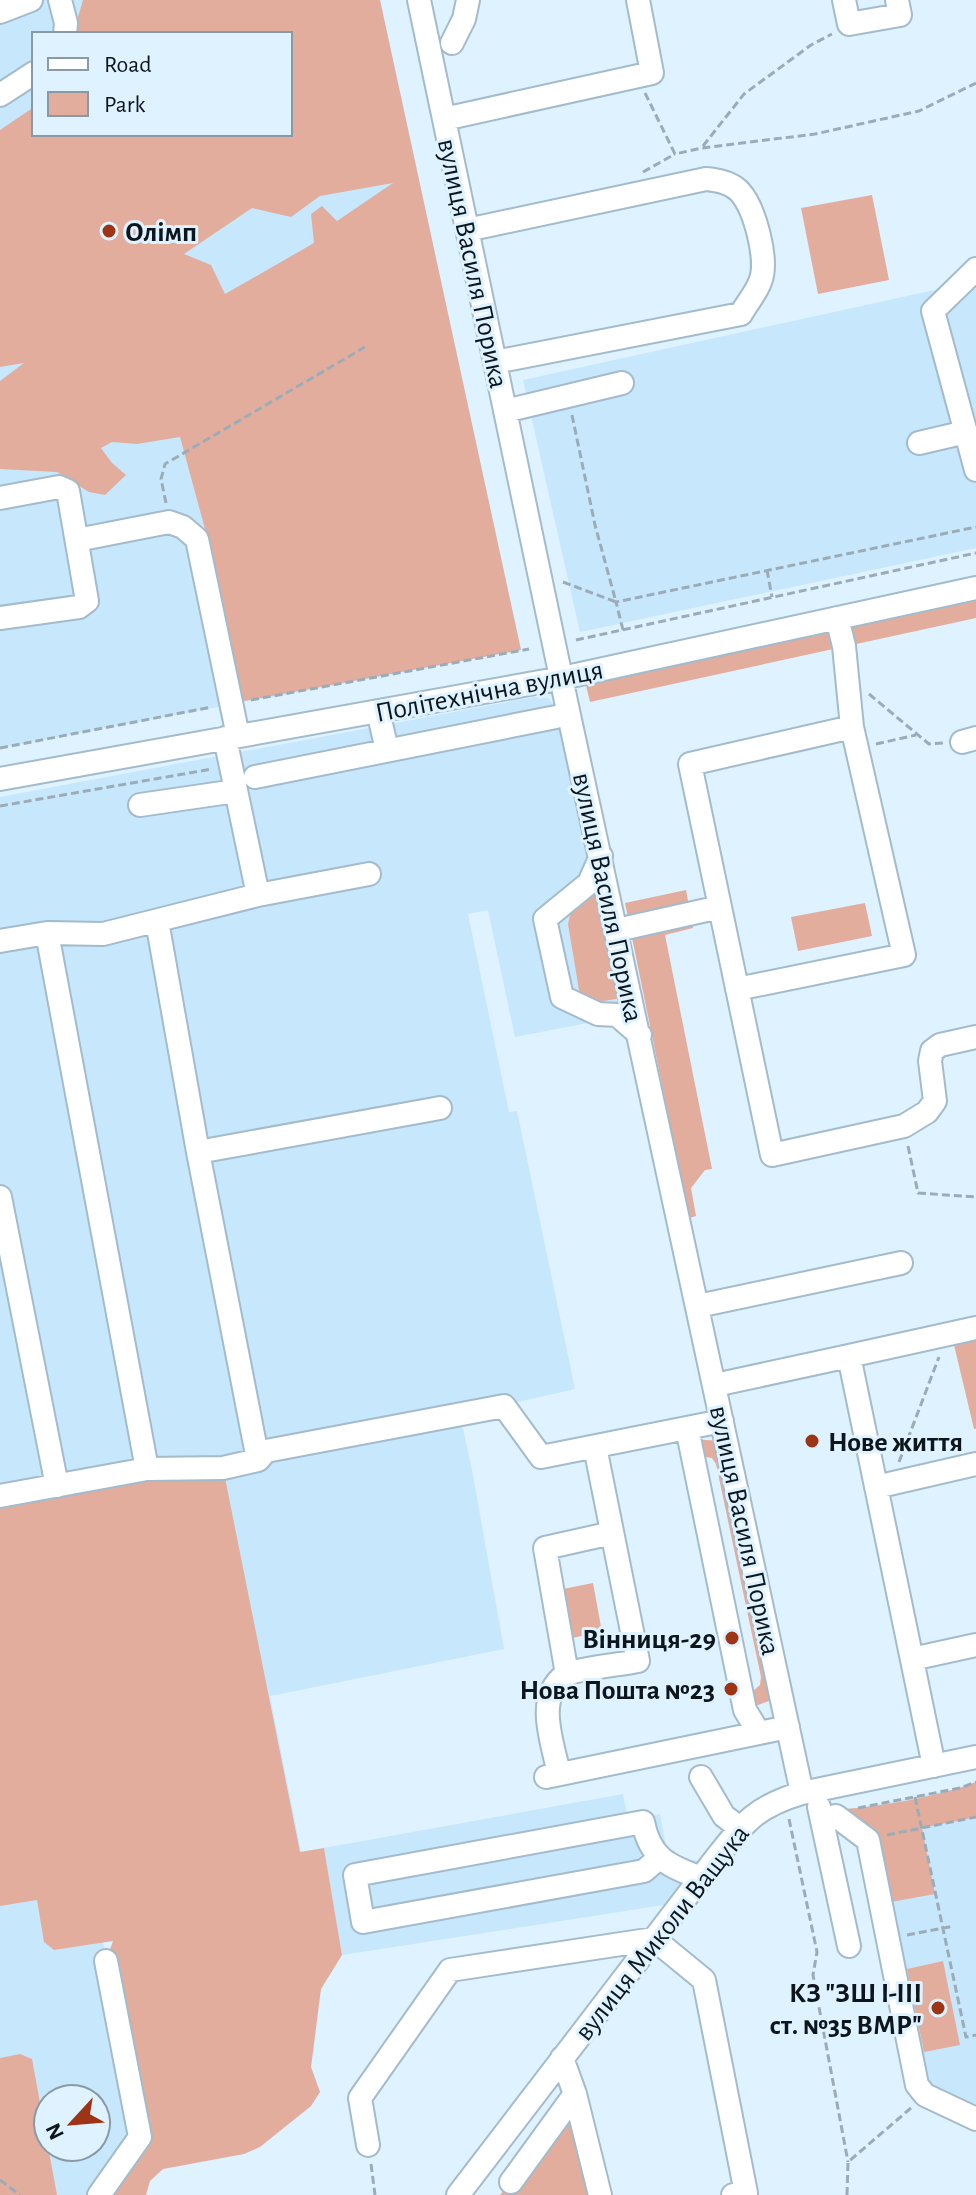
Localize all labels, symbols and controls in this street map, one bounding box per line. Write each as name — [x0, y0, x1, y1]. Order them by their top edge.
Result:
legend — [32, 32, 292, 136]
text: Road — [104, 53, 152, 77]
text: Park — [104, 93, 145, 117]
street label: вулиця Василя Порика — [432, 136, 512, 391]
place label: Олімп — [125, 219, 197, 247]
marker: Олімп — [100, 222, 118, 240]
street label: Політехнічна вулиця — [373, 656, 606, 728]
street label: вулиця Василя Порика — [567, 770, 647, 1025]
street label: вулиця Василя Порика — [704, 1403, 784, 1658]
place label: Нове життя — [828, 1429, 963, 1457]
marker: Нове життя — [803, 1432, 821, 1450]
place label: Вінниця-29 — [582, 1626, 716, 1654]
marker: Вінниця-29 — [723, 1629, 741, 1647]
place label: Нова Пошта №23 — [519, 1677, 715, 1705]
marker: Нова Пошта №23 — [722, 1680, 740, 1698]
street label: вулиця Миколи Ващука — [570, 1820, 755, 2046]
place label: КЗ "ЗШ І-ІІІ ст. №35 ВМР" — [770, 1980, 922, 2040]
marker: КЗ "ЗШ І-ІІІ ст. №35 ВМР" — [929, 1999, 947, 2017]
north arrow — [32, 2083, 112, 2163]
text: N — [42, 2120, 68, 2143]

